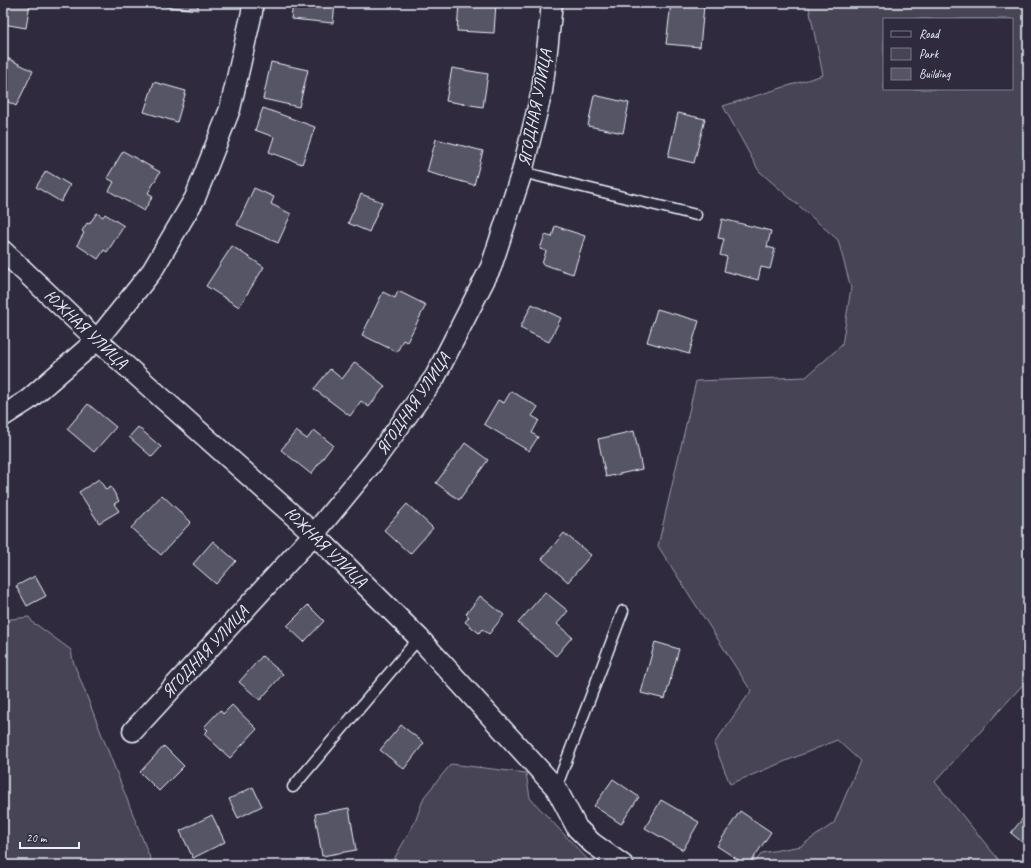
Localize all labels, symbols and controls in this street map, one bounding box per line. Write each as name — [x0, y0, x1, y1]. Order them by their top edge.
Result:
legend — [883, 18, 1013, 90]
text: Road — [919, 26, 941, 42]
street label: ЯГОДНАЯ УЛИЦА — [513, 46, 557, 168]
text: Park — [919, 46, 940, 62]
text: Building — [919, 66, 951, 82]
street label: ЮЖНАЯ УЛИЦА — [40, 285, 132, 373]
street label: ЯГОДНАЯ УЛИЦА — [371, 348, 456, 459]
street label: ЮЖНАЯ УЛИЦА — [280, 502, 372, 592]
street label: ЯГОДНАЯ УЛИЦА — [157, 601, 254, 702]
scale bar — [20, 824, 79, 850]
text: 20 m — [26, 830, 48, 846]

